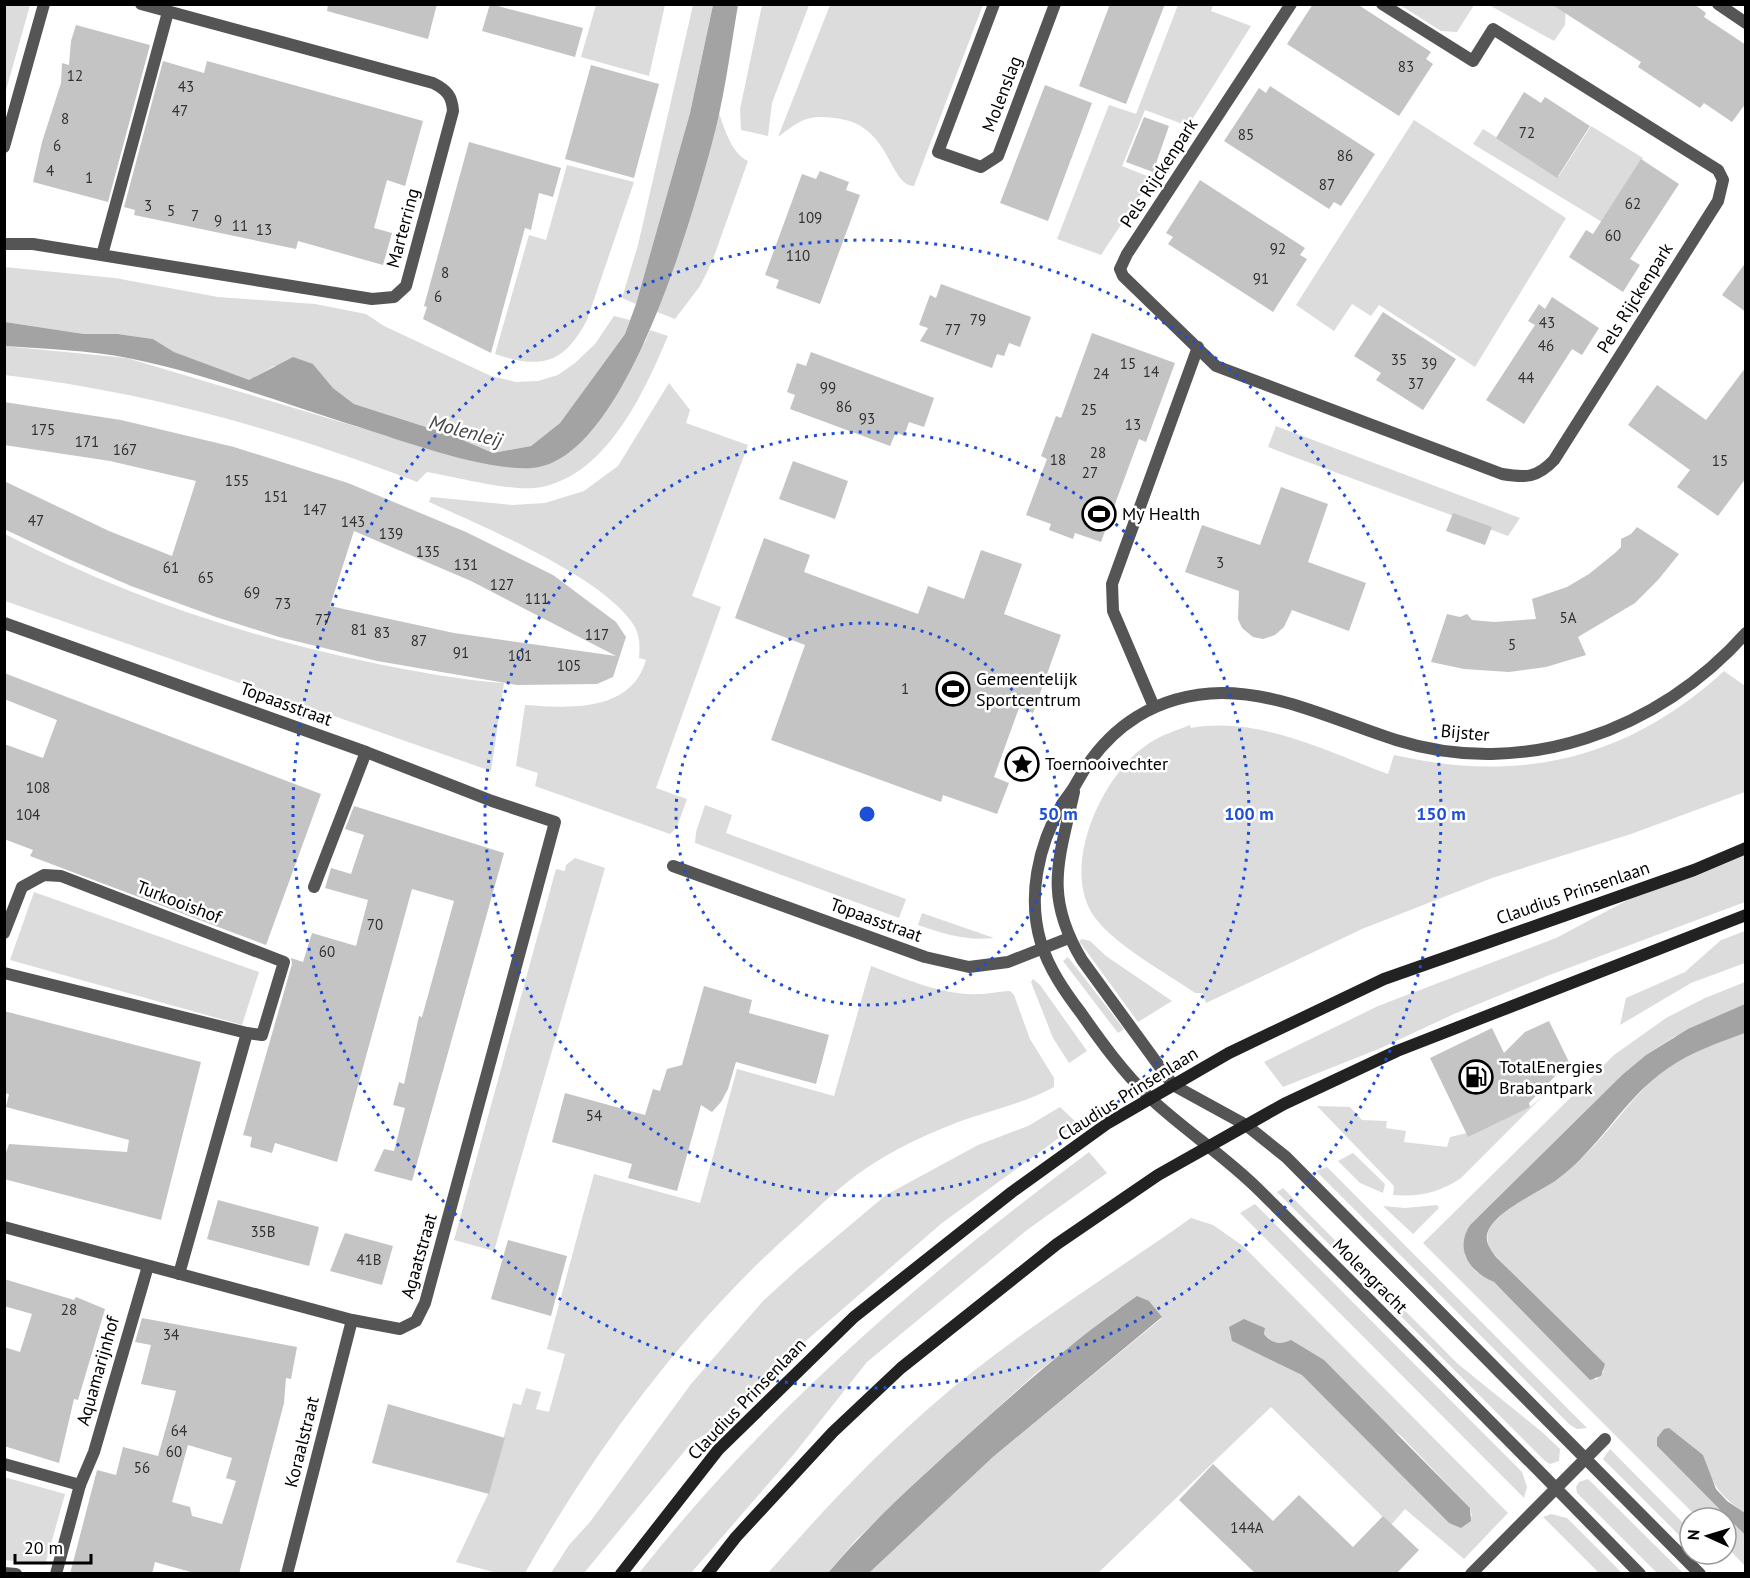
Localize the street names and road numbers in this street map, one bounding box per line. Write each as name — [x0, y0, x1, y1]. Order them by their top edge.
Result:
street label: Molenslag — [977, 53, 1027, 135]
street label: Pels Rijckenpark — [1115, 114, 1203, 232]
street label: Marterring — [381, 186, 424, 270]
street label: Pels Rijckenpark — [1592, 238, 1678, 357]
street label: Topaasstraat — [237, 676, 335, 731]
street label: Bijster — [1440, 719, 1490, 746]
street label: Claudius Prinsenlaan — [1493, 856, 1652, 930]
street label: Turkooishof — [133, 875, 226, 929]
street label: Topaasstraat — [827, 892, 925, 947]
street label: Claudius Prinsenlaan — [1054, 1041, 1202, 1146]
street label: Agaatstraat — [395, 1211, 442, 1301]
street label: Molengracht — [1328, 1233, 1413, 1318]
street label: Aquamarijnhof — [71, 1312, 124, 1428]
street label: Claudius Prinsenlaan — [683, 1333, 811, 1464]
street label: Koraalstraat — [279, 1394, 324, 1490]

